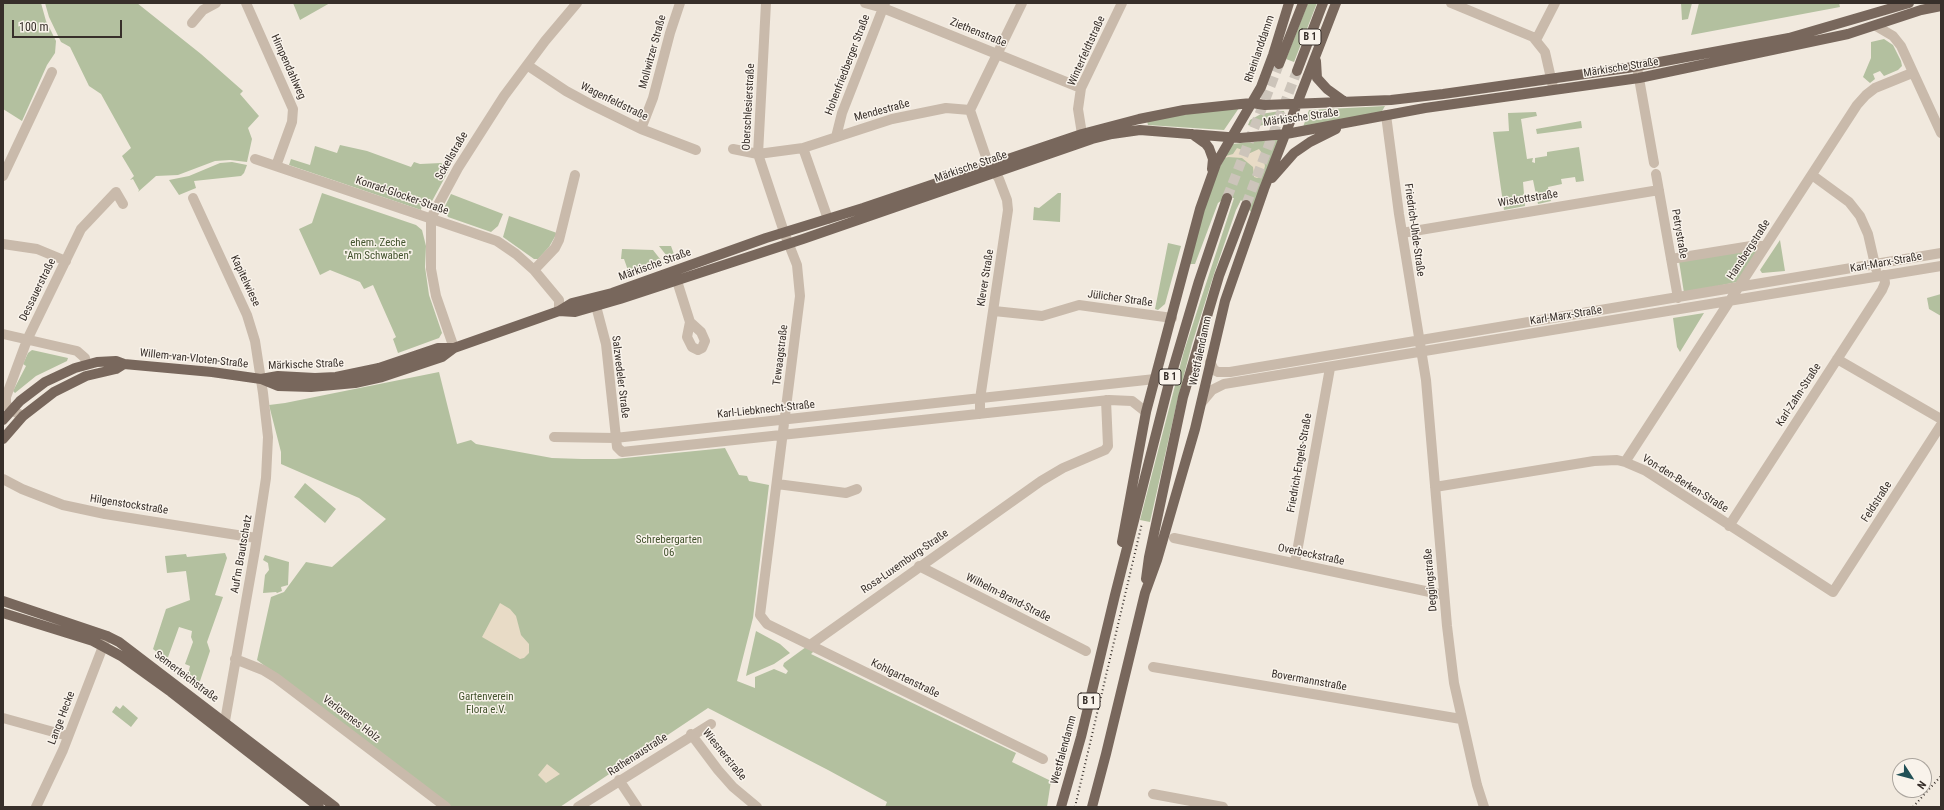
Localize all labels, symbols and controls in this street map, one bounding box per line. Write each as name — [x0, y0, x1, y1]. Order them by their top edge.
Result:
scale bar — [14, 12, 124, 38]
street label: Hohenfriedberger Straße — [823, 13, 873, 117]
street label: Mollwitzer Straße — [637, 14, 669, 90]
street label: Winterfeldtstraße — [1066, 14, 1108, 88]
street label: Rheinlanddamm — [1242, 14, 1278, 84]
street label: Ziethenstraße — [948, 16, 1008, 50]
text: 100 m — [19, 20, 49, 34]
road number: B 1 — [1299, 29, 1321, 45]
street label: Himpendahlweg — [268, 32, 308, 102]
street label: Märkische Straße — [1583, 56, 1659, 80]
street label: Oberschlesierstraße — [740, 63, 758, 151]
street label: Wagenfeldstraße — [578, 80, 650, 124]
street label: Mendestraße — [853, 97, 911, 125]
street label: Märkische Straße — [1263, 106, 1339, 130]
street label: Sckellstraße — [433, 130, 471, 182]
street label: Märkische Straße — [933, 148, 1009, 186]
street label: Konrad-Glocker-Straße — [354, 174, 450, 218]
street label: Friedrich-Uhde-Straße — [1401, 183, 1427, 277]
street label: Wiskottstraße — [1497, 188, 1559, 210]
street label: Petrystraße — [1668, 208, 1690, 260]
street label: Hansbergstraße — [1725, 217, 1773, 283]
park label: ehem. Zeche "Am Schwaben" — [344, 236, 412, 262]
street label: Märkische Straße — [617, 246, 693, 284]
street label: Klever Straße — [975, 249, 997, 307]
street label: Karl-Marx-Straße — [1849, 250, 1923, 276]
street label: Kapitelwiese — [227, 253, 263, 309]
street label: Dessauerstraße — [17, 256, 59, 324]
street label: Jülicher Straße — [1087, 288, 1153, 310]
street label: Karl-Marx-Straße — [1529, 304, 1603, 328]
street label: Westfalendamm — [1187, 315, 1215, 387]
street label: Tewaagstraße — [771, 324, 791, 386]
street label: Salzwedeler Straße — [608, 335, 632, 419]
street label: Willem-van-Vloten-Straße — [139, 347, 249, 371]
street label: Märkische Straße — [268, 357, 344, 373]
street label: Karl-Zahn-Straße — [1774, 361, 1824, 429]
road number: B 1 — [1159, 369, 1181, 385]
street label: Karl-Liebknecht-Straße — [716, 398, 816, 422]
street label: Friedrich-Engels-Straße — [1285, 412, 1315, 514]
street label: Von-den-Berken-Straße — [1640, 452, 1730, 516]
street label: Feldstraße — [1859, 479, 1895, 525]
street label: Hilgenstockstraße — [89, 492, 169, 518]
street label: Auf'm Brautschatz — [229, 514, 255, 594]
street label: Rosa-Luxemburg-Straße — [859, 527, 951, 597]
park label: Schrebergarten 06 — [636, 533, 702, 559]
street label: Overbeckstraße — [1276, 541, 1346, 569]
street label: Deggingstraße — [1422, 548, 1440, 612]
street label: Wilhelm-Brand-Straße — [963, 571, 1053, 625]
street label: Semerteichstraße — [151, 649, 221, 705]
street label: Kohlgartenstraße — [868, 657, 942, 701]
street label: Bovermannstraße — [1270, 668, 1348, 694]
street label: Lange Hecke — [46, 689, 78, 747]
park label: Gartenverein Flora e.V. — [458, 690, 514, 716]
street label: Verlorenes Holz — [320, 693, 382, 745]
road number: B 1 — [1078, 693, 1100, 709]
street label: Westfalendamm — [1048, 714, 1080, 786]
street label: Wiesnerstraße — [699, 727, 749, 783]
street label: Rathenaustraße — [606, 731, 670, 779]
north arrow — [1892, 758, 1932, 798]
text: N — [1914, 778, 1929, 791]

